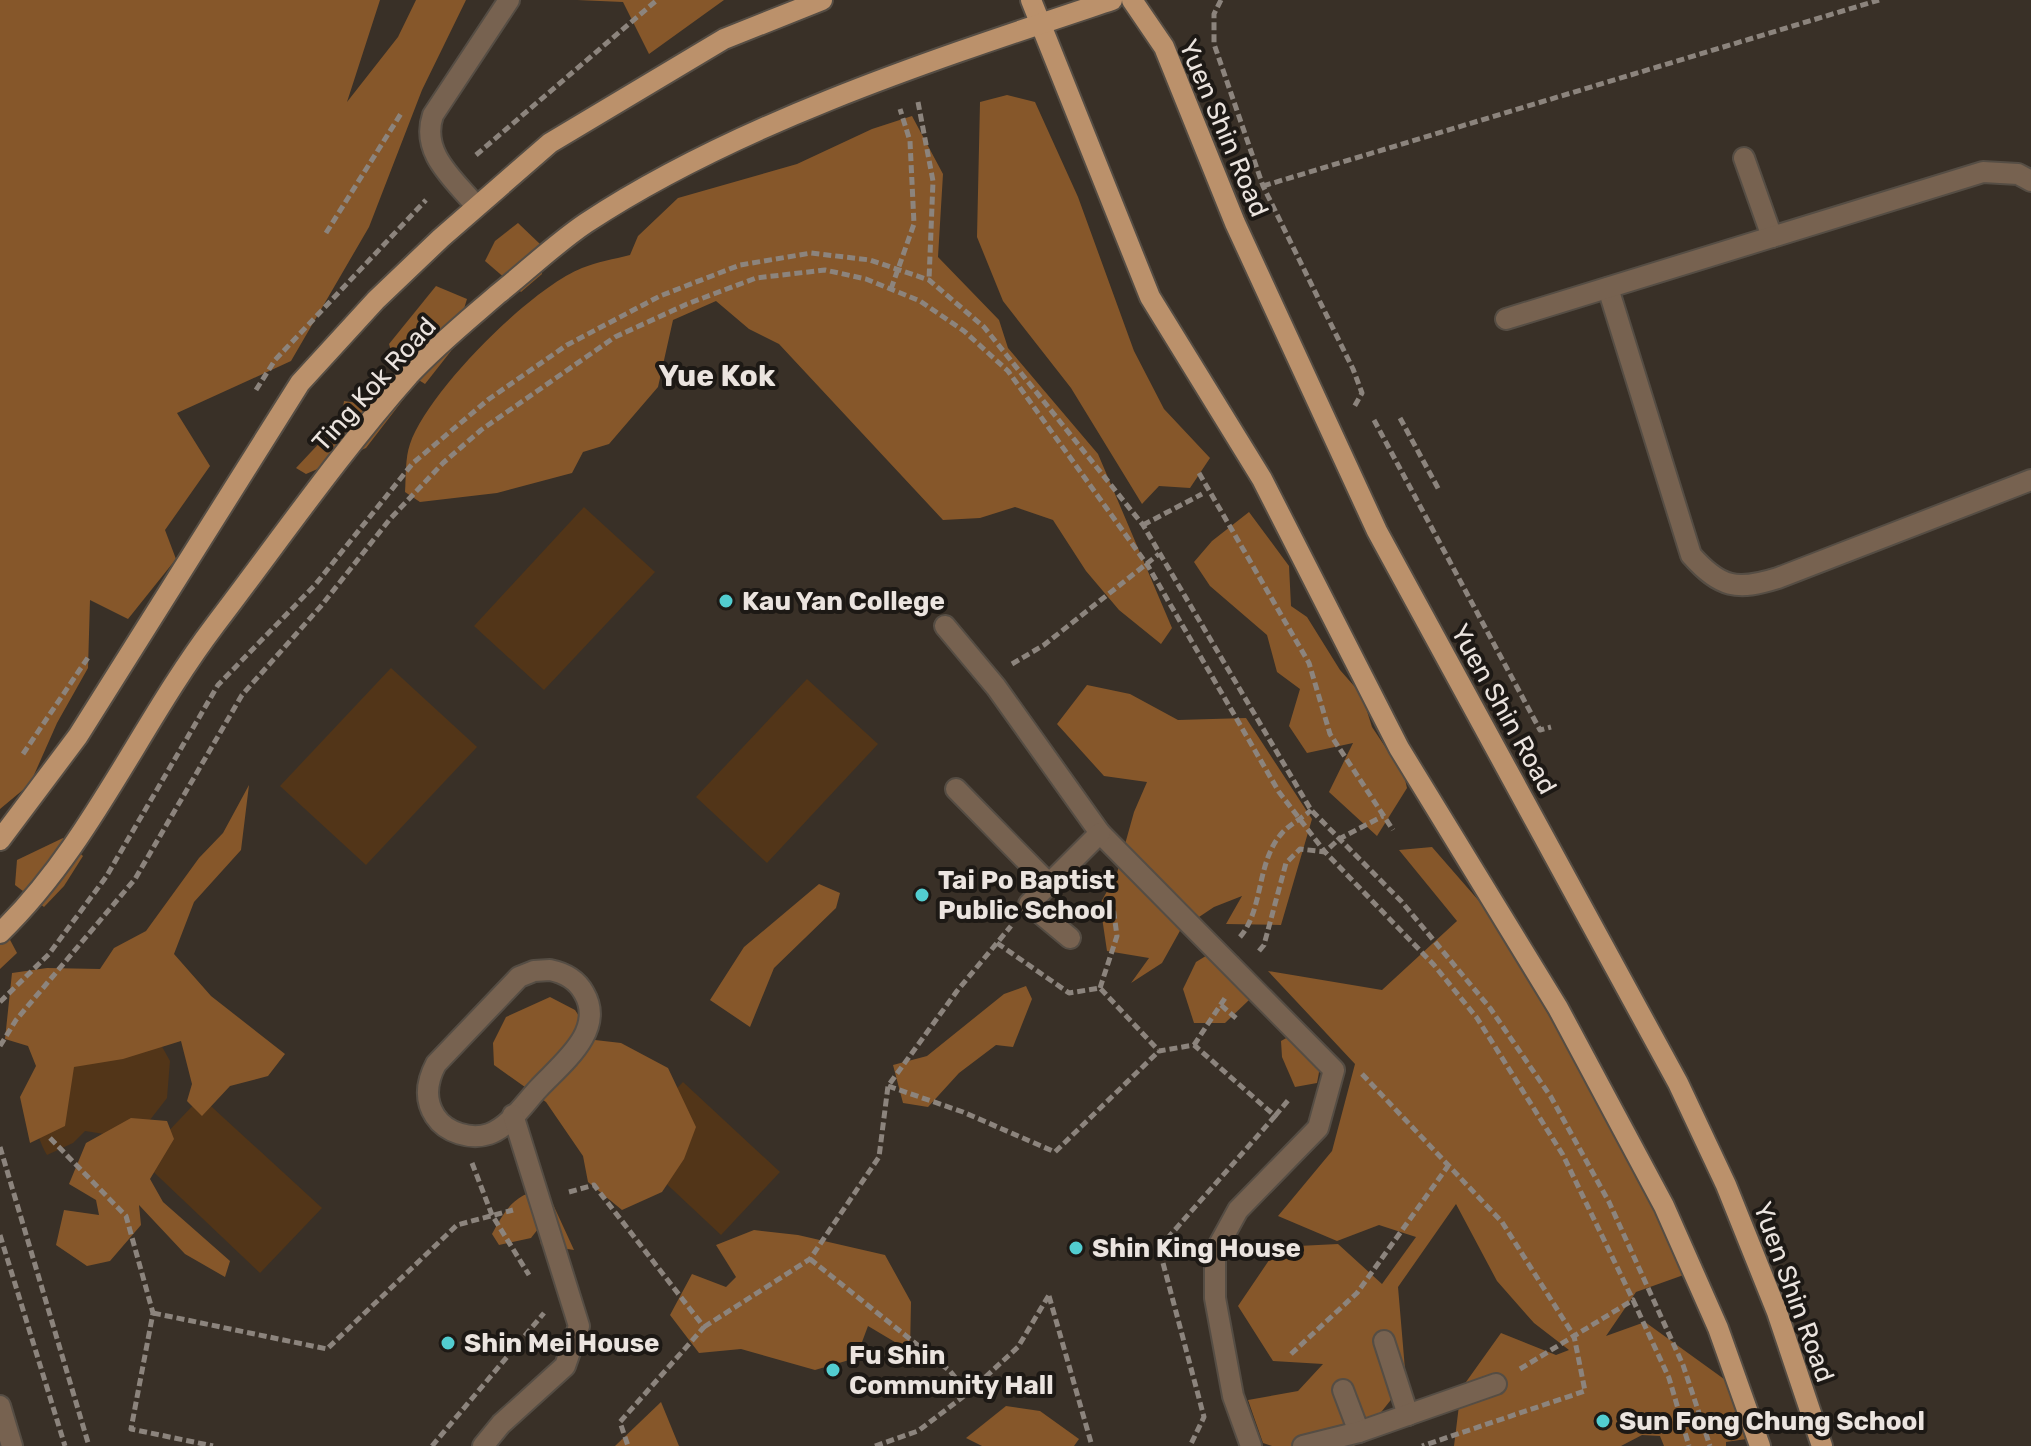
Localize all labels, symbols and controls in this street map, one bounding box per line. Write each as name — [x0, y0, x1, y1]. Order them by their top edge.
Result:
street label: Yuen Shin Road — [1172, 35, 1275, 221]
street label: Ting Kok Road — [306, 311, 443, 458]
district label: Yue Kok — [659, 358, 776, 394]
place label: Kau Yan College — [742, 586, 945, 617]
marker: Kau Yan College — [717, 592, 735, 610]
street label: Yuen Shin Road — [1444, 619, 1563, 800]
place label: Tai Po Baptist Public School — [938, 865, 1115, 926]
marker: Tai Po Baptist Public School — [913, 886, 931, 904]
street label: Yuen Shin Road — [1747, 1198, 1841, 1387]
place label: Shin King House — [1092, 1233, 1301, 1264]
marker: Shin King House — [1067, 1239, 1085, 1257]
place label: Shin Mei House — [464, 1328, 660, 1359]
marker: Shin Mei House — [439, 1334, 457, 1352]
place label: Fu Shin Community Hall — [849, 1340, 1054, 1401]
marker: Fu Shin Community Hall — [824, 1361, 842, 1379]
place label: Sun Fong Chung School — [1619, 1406, 1925, 1437]
marker: Sun Fong Chung School — [1594, 1412, 1612, 1430]

